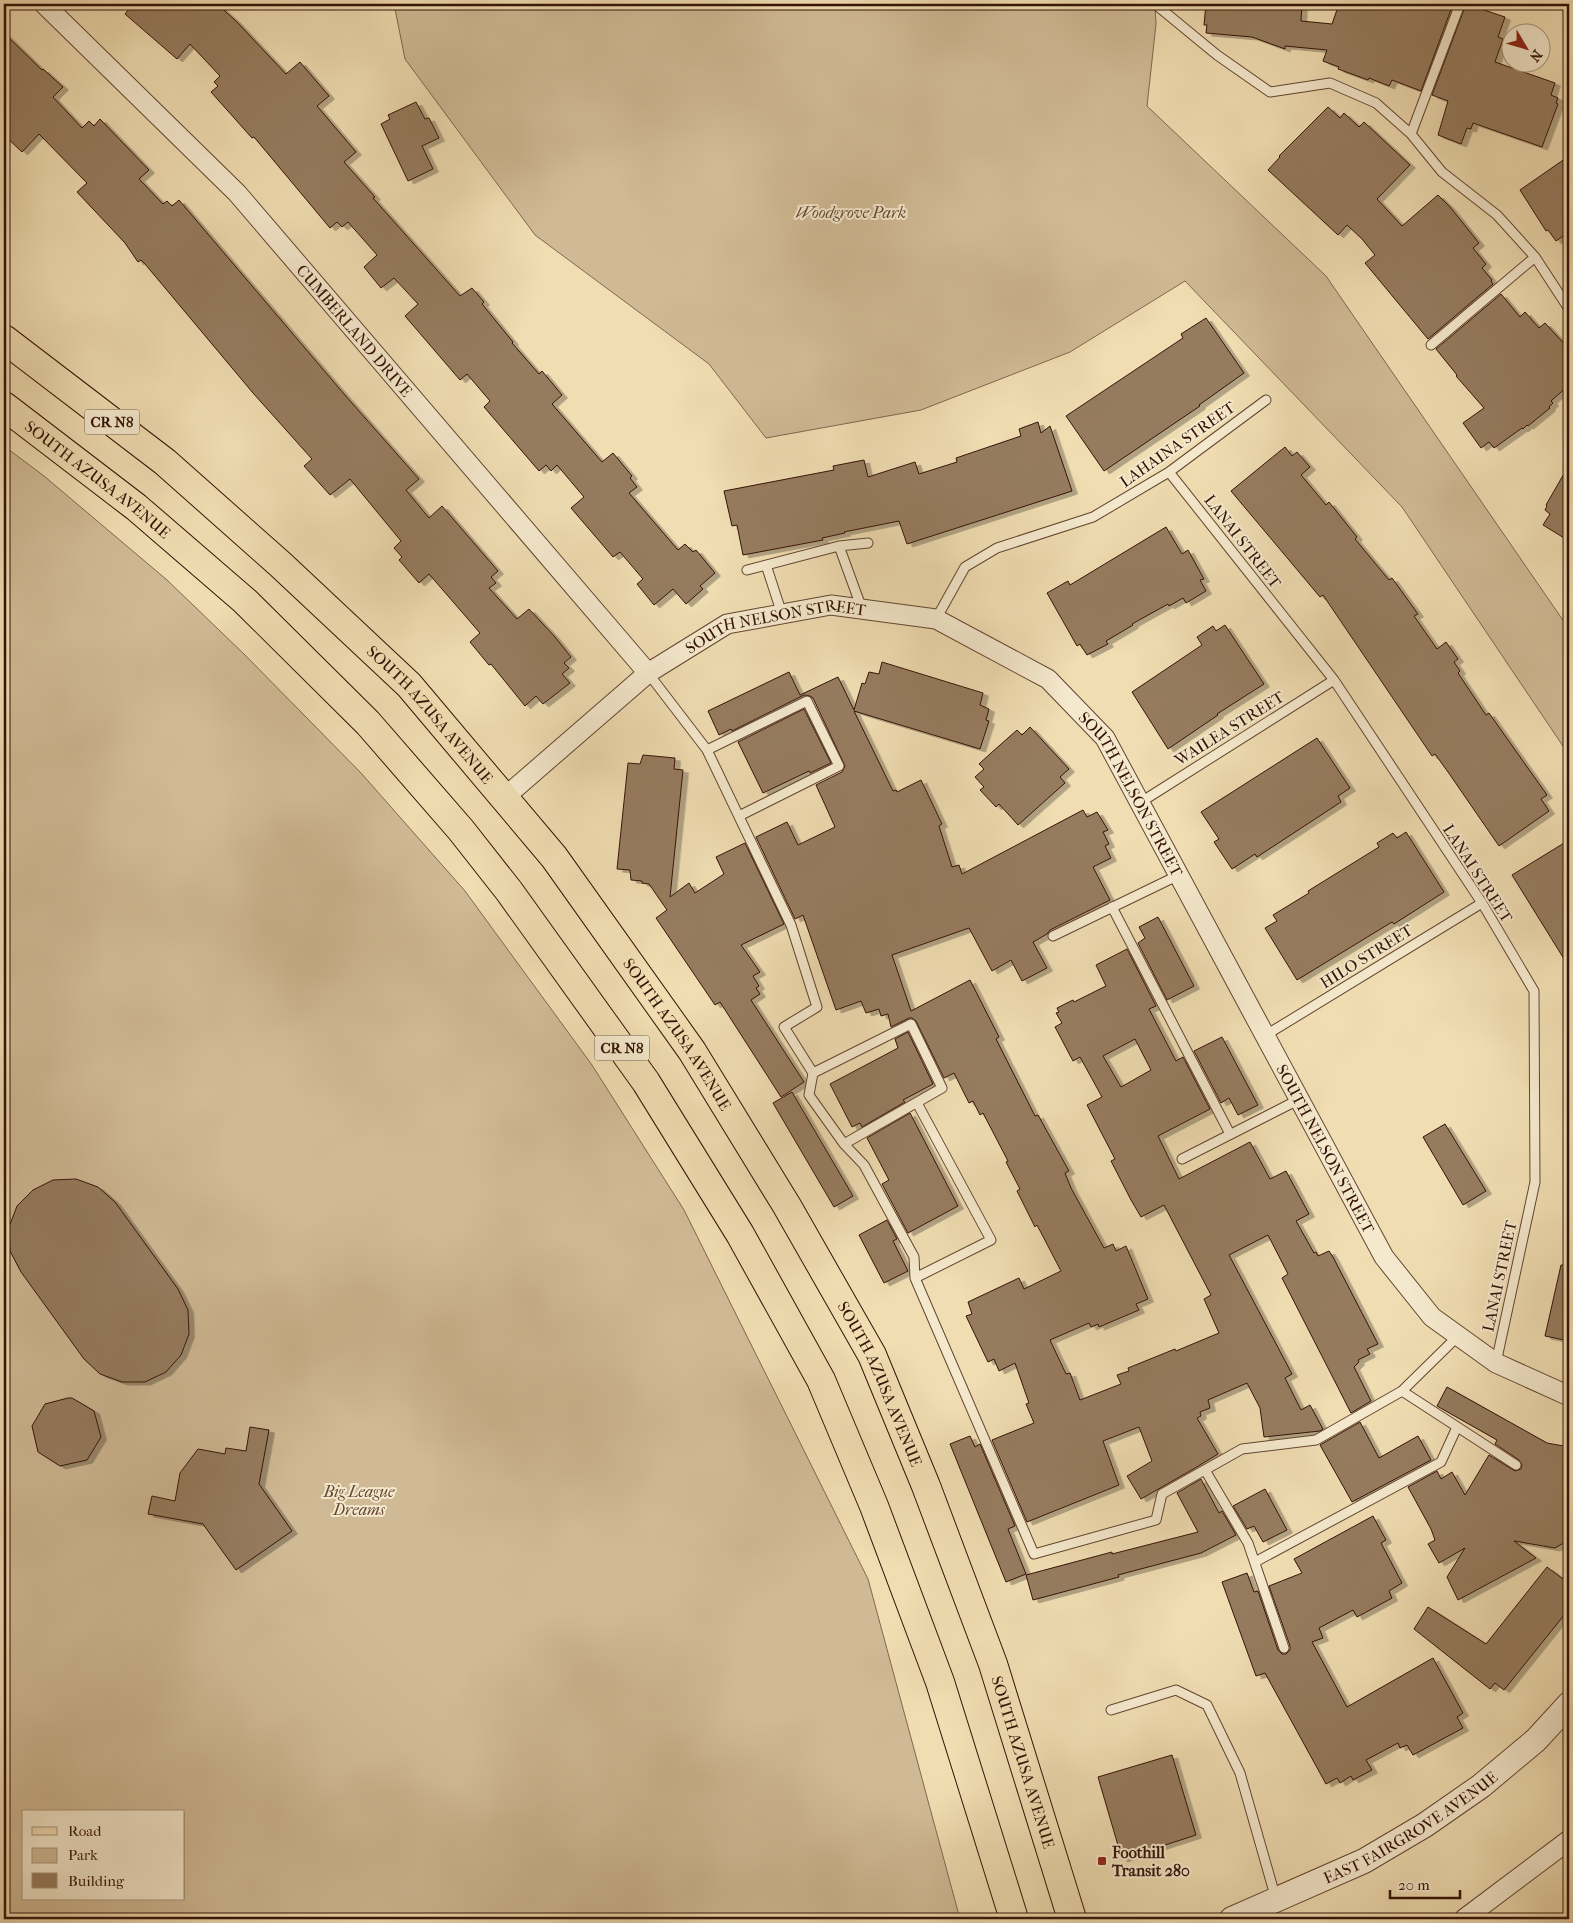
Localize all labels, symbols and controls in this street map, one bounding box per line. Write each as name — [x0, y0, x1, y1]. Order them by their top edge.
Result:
north arrow — [1500, 22, 1550, 72]
text: N — [1526, 46, 1546, 65]
park label: Woodgrove Park — [796, 203, 906, 222]
street label: CUMBERLAND DRIVE — [292, 261, 416, 401]
street label: LAHAINA STREET — [1116, 397, 1239, 491]
road number: CR N8 — [84, 410, 140, 434]
street label: SOUTH AZUSA AVENUE — [21, 417, 174, 543]
street label: LANAI STREET — [1200, 491, 1285, 592]
street label: SOUTH NELSON STREET — [682, 595, 868, 658]
street label: SOUTH AZUSA AVENUE — [363, 641, 497, 788]
street label: WAILEA STREET — [1170, 687, 1288, 770]
street label: SOUTH NELSON STREET — [1075, 708, 1187, 880]
street label: LANAI STREET — [1439, 821, 1516, 926]
street label: HILO STREET — [1316, 920, 1416, 992]
street label: SOUTH AZUSA AVENUE — [619, 954, 735, 1114]
road number: CR N8 — [594, 1036, 650, 1060]
street label: SOUTH NELSON STREET — [1272, 1061, 1378, 1237]
street label: LANAI STREET — [1478, 1219, 1521, 1333]
street label: SOUTH AZUSA AVENUE — [833, 1298, 926, 1469]
park label: Big League Dreams — [322, 1482, 395, 1519]
street label: SOUTH AZUSA AVENUE — [987, 1674, 1059, 1851]
street label: EAST FAIRGROVE AVENUE — [1320, 1767, 1502, 1888]
legend — [22, 1810, 185, 1900]
text: Road — [68, 1822, 102, 1840]
place label: Foothill Transit 280 — [1111, 1843, 1190, 1880]
text: Park — [68, 1846, 98, 1864]
marker: Foothill Transit 280 — [1096, 1855, 1108, 1867]
scale bar — [1390, 1868, 1460, 1900]
text: Building — [68, 1872, 125, 1890]
text: 20 m — [1398, 1876, 1430, 1894]

